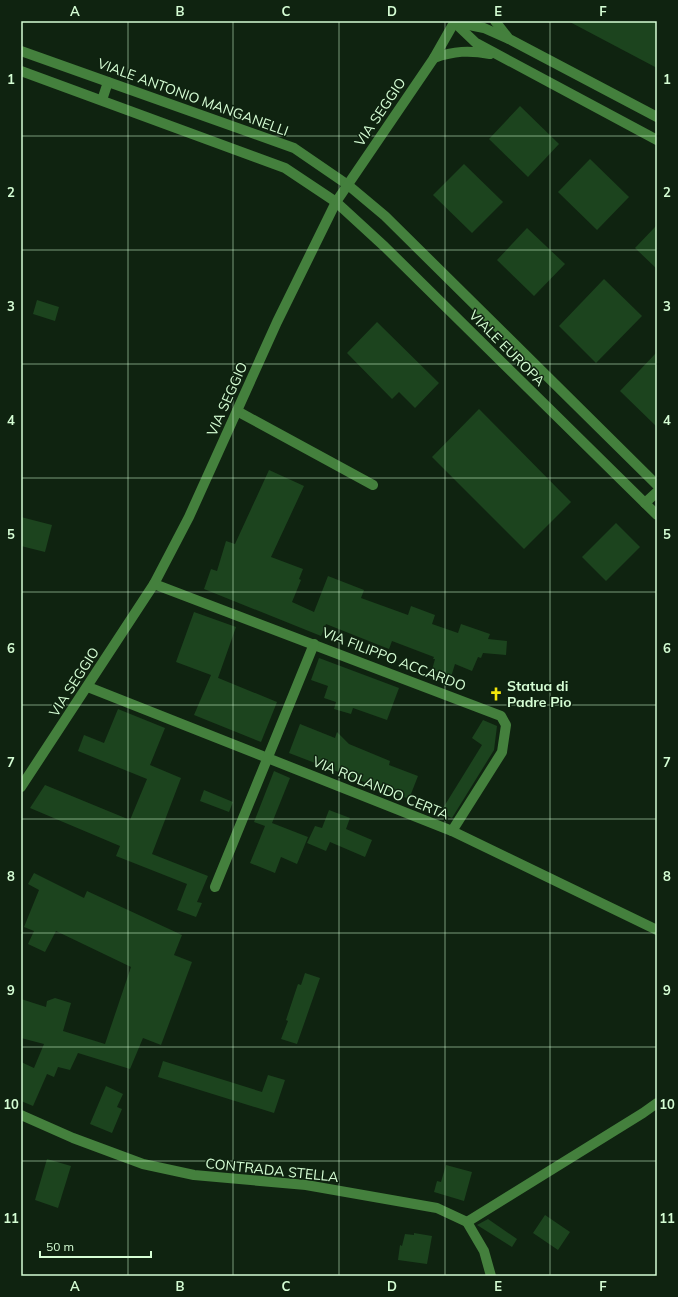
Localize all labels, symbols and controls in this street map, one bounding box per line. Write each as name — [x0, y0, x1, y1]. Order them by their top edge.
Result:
text: A — [70, 3, 80, 19]
text: B — [176, 3, 185, 19]
text: C — [282, 3, 291, 19]
text: D — [387, 3, 397, 19]
text: E — [494, 3, 502, 19]
text: F — [599, 3, 607, 19]
street label: VIALE ANTONIO MANGANELLI — [95, 54, 291, 140]
text: 1 — [7, 71, 15, 87]
text: 1 — [663, 71, 671, 87]
street label: VIA SEGGIO — [350, 74, 410, 150]
text: 2 — [7, 184, 15, 200]
text: 2 — [663, 184, 671, 200]
text: 3 — [7, 298, 15, 314]
text: 3 — [663, 298, 671, 314]
street label: VIALE EUROPA — [465, 306, 549, 390]
street label: VIA SEGGIO — [203, 359, 251, 439]
text: 4 — [7, 412, 15, 428]
text: 4 — [663, 412, 671, 428]
text: 5 — [7, 526, 15, 542]
text: 5 — [663, 526, 671, 542]
street label: VIA FILIPPO ACCARDO — [320, 623, 468, 695]
text: 6 — [7, 640, 15, 656]
text: 6 — [663, 640, 671, 656]
street label: VIA SEGGIO — [45, 644, 103, 720]
place label: Statua di Padre Pio — [507, 677, 572, 711]
church icon: Statua di Padre Pio — [488, 686, 504, 702]
street label: VIA ROLANDO CERTA — [310, 752, 453, 824]
text: 7 — [7, 754, 15, 770]
text: 7 — [663, 754, 671, 770]
text: 8 — [7, 868, 15, 884]
text: 8 — [663, 868, 671, 884]
text: 9 — [7, 982, 15, 998]
text: 9 — [663, 982, 671, 998]
text: 10 — [3, 1096, 19, 1112]
text: 10 — [659, 1096, 675, 1112]
street label: CONTRADA STELLA — [205, 1154, 340, 1186]
text: 11 — [3, 1210, 19, 1226]
text: 11 — [659, 1210, 675, 1226]
scale bar — [40, 1233, 151, 1259]
text: 50 m — [46, 1239, 74, 1254]
text: A — [70, 1278, 80, 1294]
text: B — [176, 1278, 185, 1294]
text: C — [282, 1278, 291, 1294]
text: D — [387, 1278, 397, 1294]
text: E — [494, 1278, 502, 1294]
text: F — [599, 1278, 607, 1294]

